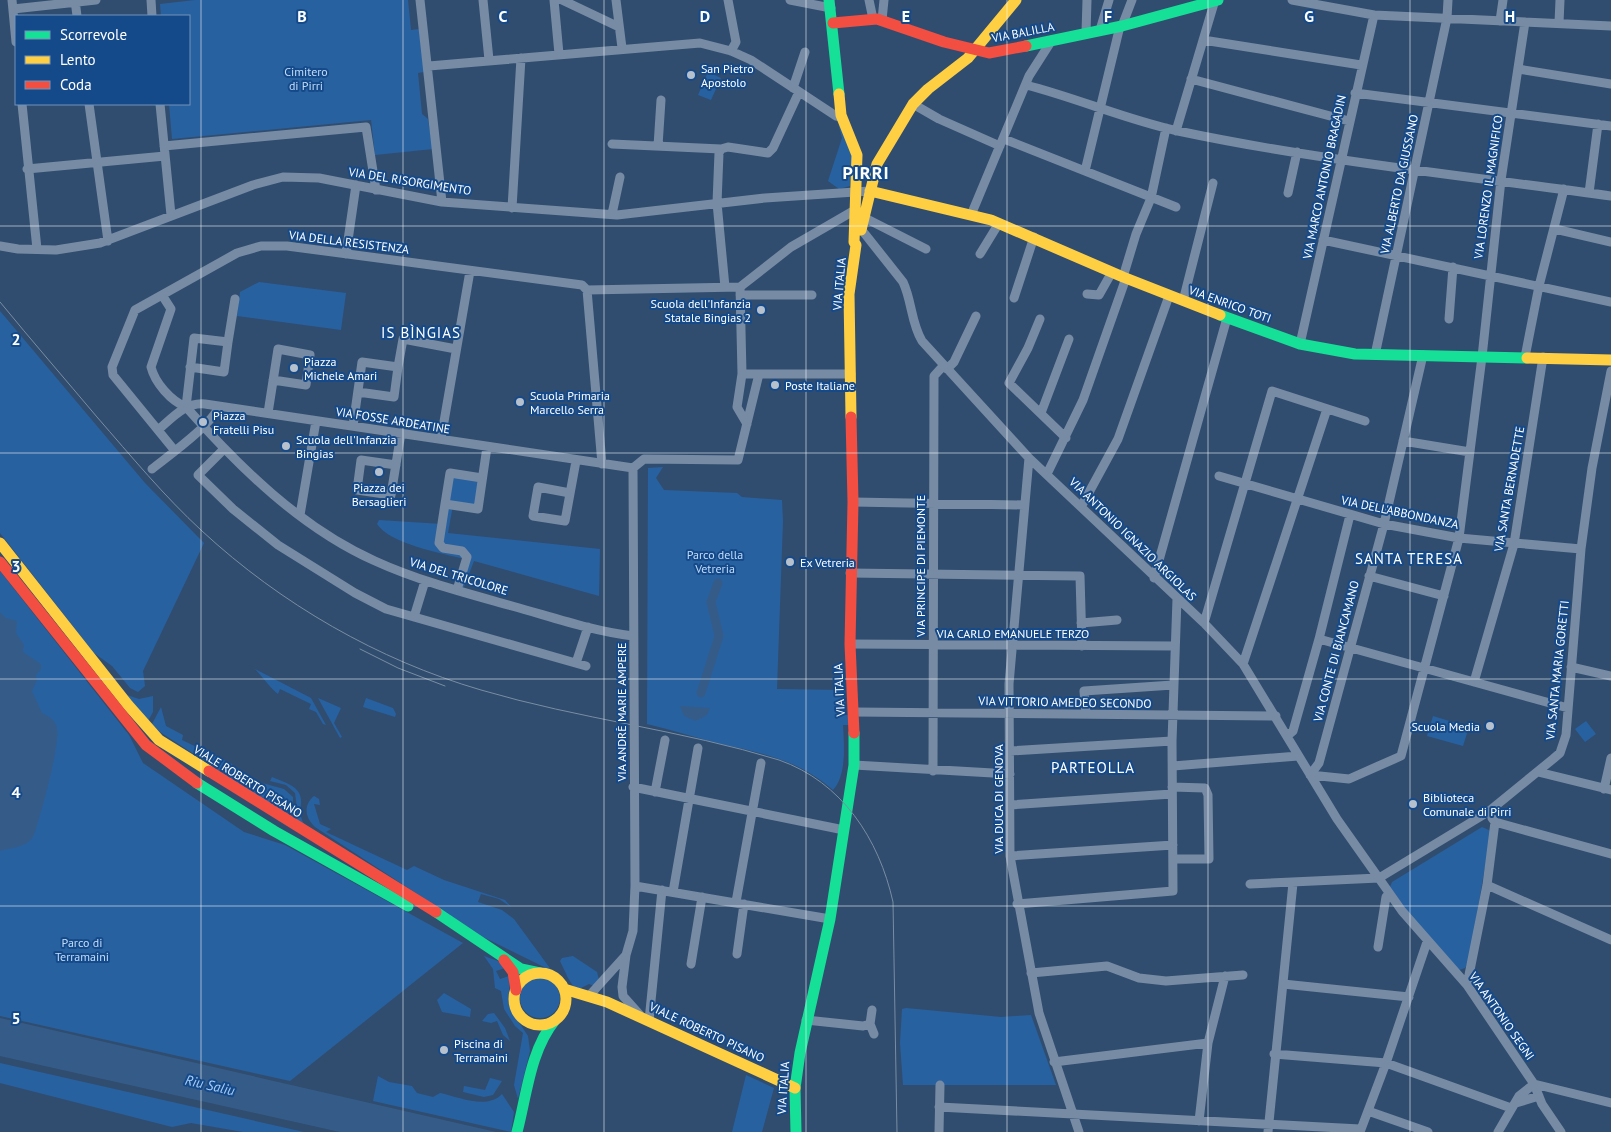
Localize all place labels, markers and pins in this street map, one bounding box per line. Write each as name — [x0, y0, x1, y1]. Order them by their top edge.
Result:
place label: San Pietro Apostolo — [701, 61, 754, 90]
marker: San Pietro Apostolo — [685, 69, 697, 81]
place label: Scuola dell'Infanzia Statale Bingias 2 — [651, 296, 751, 325]
marker: Scuola dell'Infanzia Statale Bingias 2 — [755, 304, 767, 316]
place label: Piazza Michele Amari — [304, 354, 377, 383]
marker: Piazza Michele Amari — [288, 362, 300, 374]
place label: Poste Italiane — [785, 378, 855, 393]
marker: Poste Italiane — [769, 379, 781, 391]
place label: Scuola Primaria Marcello Serra — [530, 388, 610, 417]
marker: Scuola Primaria Marcello Serra — [514, 396, 526, 408]
place label: Piazza Fratelli Pisu — [213, 408, 274, 437]
marker: Piazza Fratelli Pisu — [197, 416, 209, 428]
place label: Scuola dell'Infanzia Bingias — [296, 432, 397, 461]
marker: Scuola dell'Infanzia Bingias — [280, 440, 292, 452]
marker: Piazza dei Bersaglieri — [373, 466, 385, 478]
place label: Piazza dei Bersaglieri — [352, 480, 406, 509]
place label: Ex Vetreria — [800, 555, 855, 570]
marker: Ex Vetreria — [784, 556, 796, 568]
place label: Scuola Media — [1411, 719, 1480, 734]
marker: Scuola Media — [1484, 720, 1496, 732]
place label: Biblioteca Comunale di Pirri — [1423, 790, 1512, 819]
marker: Biblioteca Comunale di Pirri — [1407, 798, 1419, 810]
place label: Piscina di Terramaini — [454, 1036, 508, 1065]
marker: Piscina di Terramaini — [438, 1044, 450, 1056]

